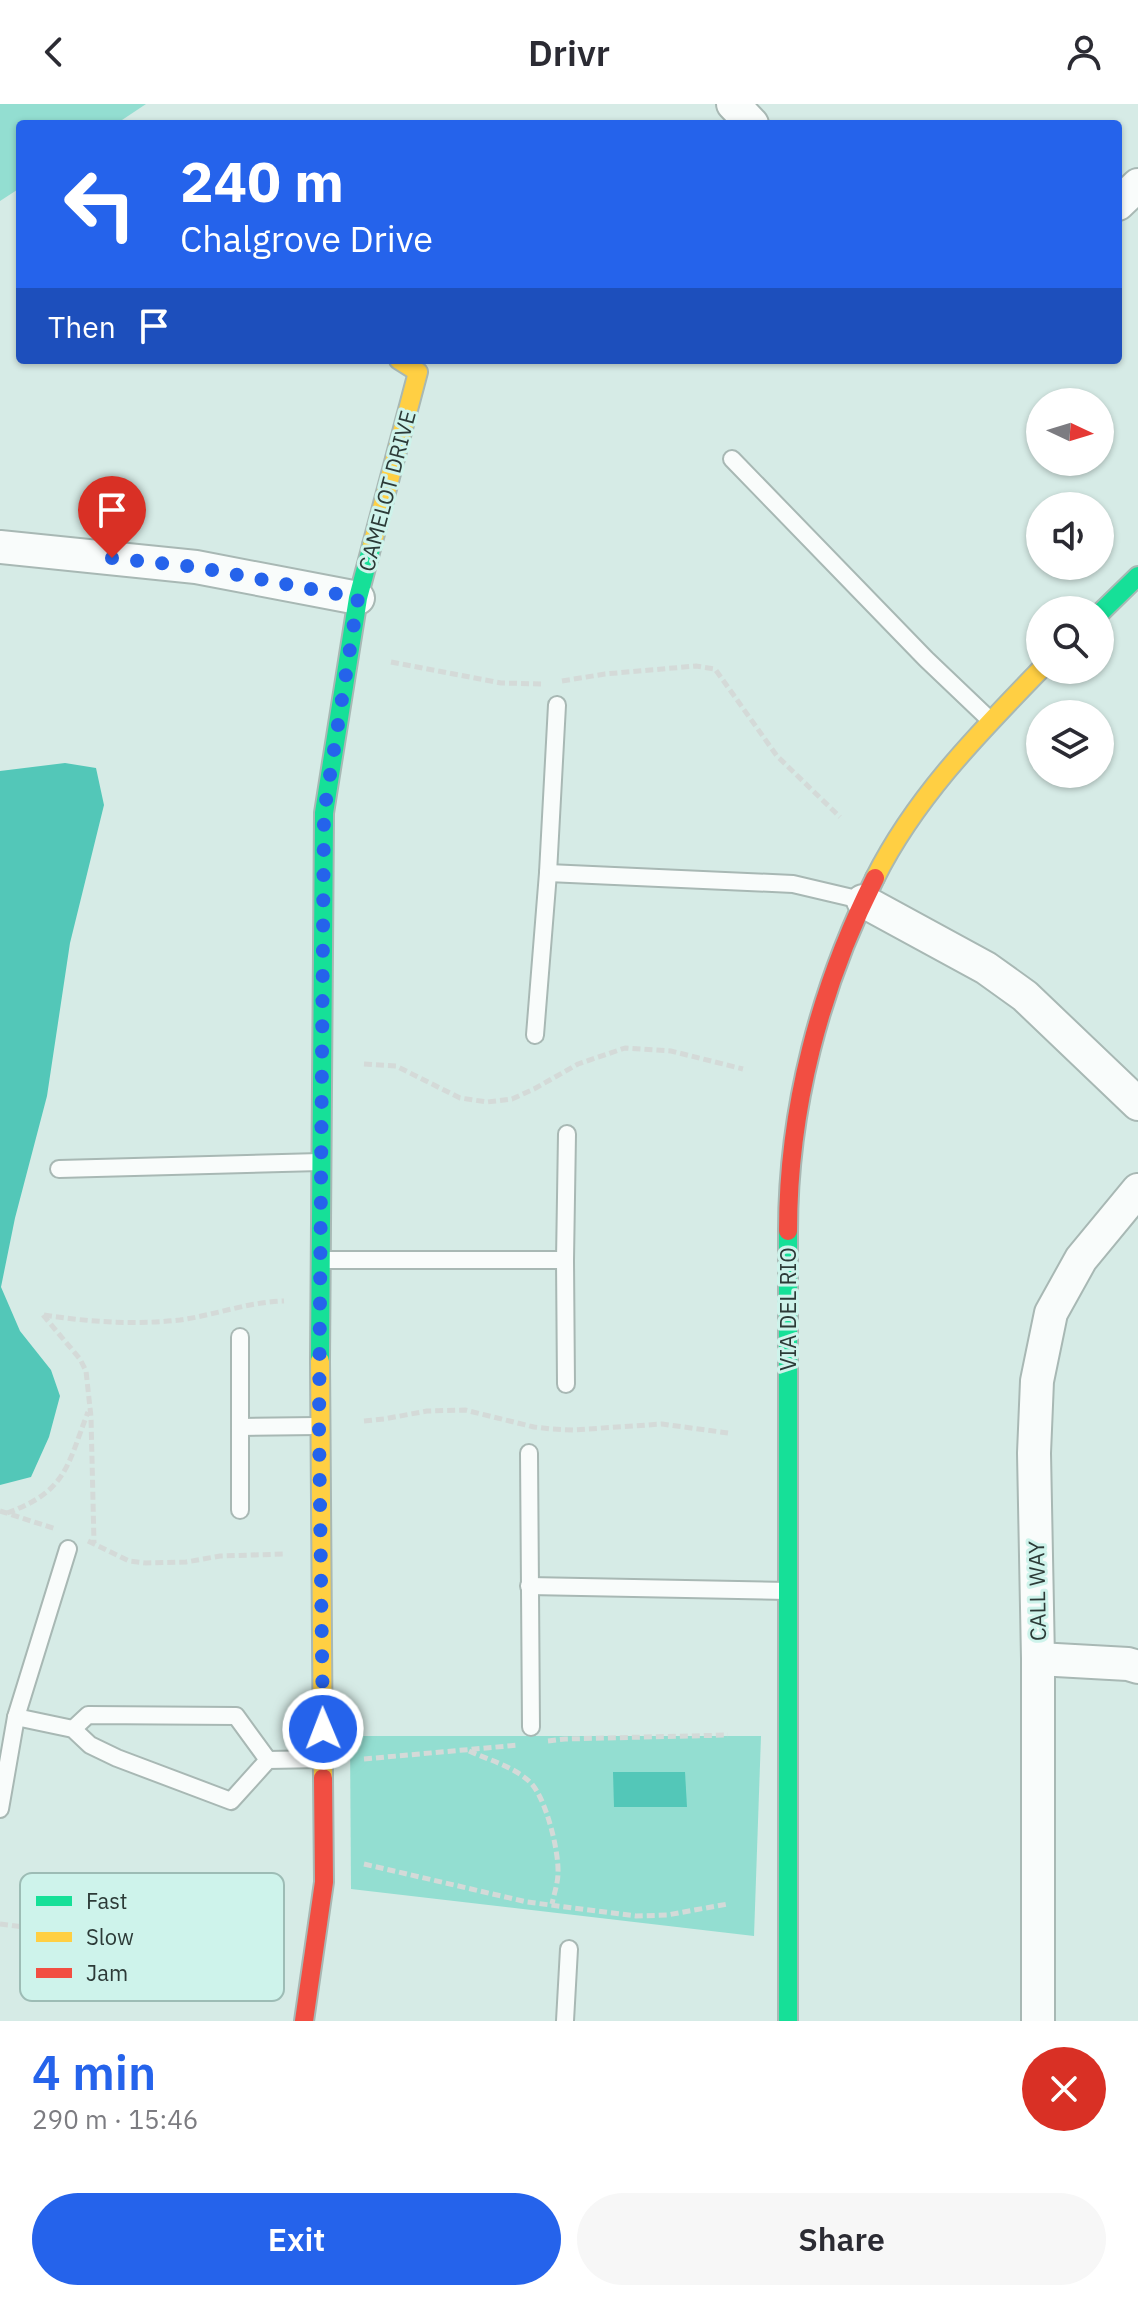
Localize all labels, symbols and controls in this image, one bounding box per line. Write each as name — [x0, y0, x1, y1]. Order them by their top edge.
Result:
text: Drivr — [528, 29, 610, 76]
icon: back — [32, 30, 76, 74]
icon: person — [1062, 30, 1106, 74]
text: 240 m — [180, 145, 344, 217]
icon: left — [48, 152, 152, 256]
text: Chalgrove Drive — [180, 215, 433, 262]
icon: arrive — [132, 304, 176, 348]
text: Then — [48, 307, 116, 346]
north arrow — [1026, 388, 1114, 476]
map controls — [1026, 388, 1114, 788]
street label: CAMELOT DRIVE — [351, 407, 422, 575]
pin — [78, 476, 146, 558]
icon: arrive — [90, 488, 134, 532]
button: sound — [1026, 492, 1114, 580]
button: search — [1026, 596, 1114, 684]
button: layers — [1026, 700, 1114, 788]
street label: VIA DEL RIO — [773, 1247, 802, 1371]
street label: CALL WAY — [1021, 1541, 1052, 1641]
position arrow — [281, 1687, 365, 1771]
legend — [20, 1873, 284, 2001]
text: Fast — [86, 1886, 127, 1915]
text: Slow — [86, 1922, 134, 1951]
text: Jam — [86, 1958, 128, 1987]
text: 4 min — [32, 2041, 156, 2103]
button: close — [1022, 2047, 1106, 2131]
text: 290 m · 15:46 — [32, 2102, 198, 2136]
button: Exit — [32, 2193, 561, 2285]
button: Share — [577, 2193, 1106, 2285]

